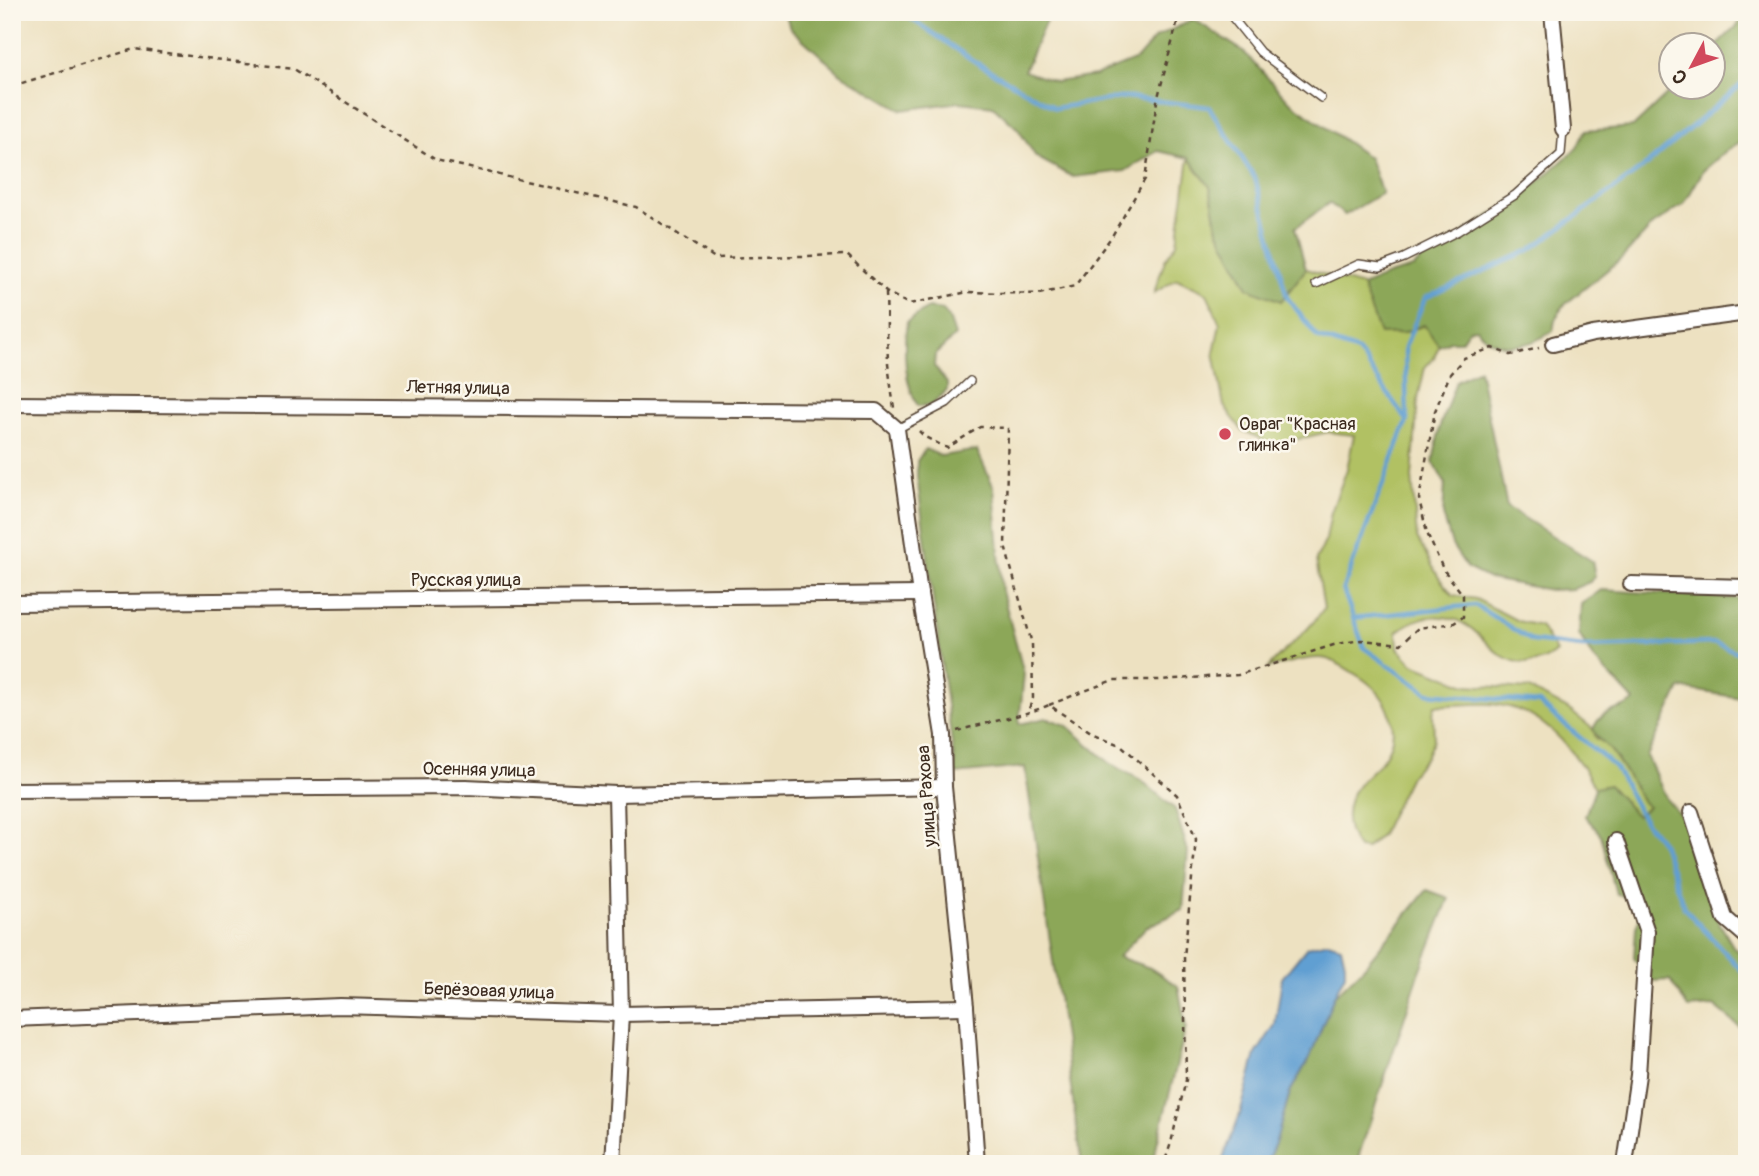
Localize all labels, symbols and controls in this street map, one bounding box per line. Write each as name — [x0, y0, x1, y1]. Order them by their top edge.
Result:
north arrow — [1658, 32, 1728, 102]
text: С — [1667, 64, 1693, 89]
street label: Летняя улица — [405, 376, 510, 400]
place label: Овраг "Красная глинка" — [1239, 413, 1356, 457]
marker: Овраг "Красная глинка" — [1217, 426, 1233, 442]
street label: Русская улица — [411, 569, 521, 592]
street label: улица Рахова — [912, 744, 942, 849]
street label: Осенняя улица — [422, 758, 536, 782]
street label: Берёзовая улица — [423, 977, 555, 1005]

